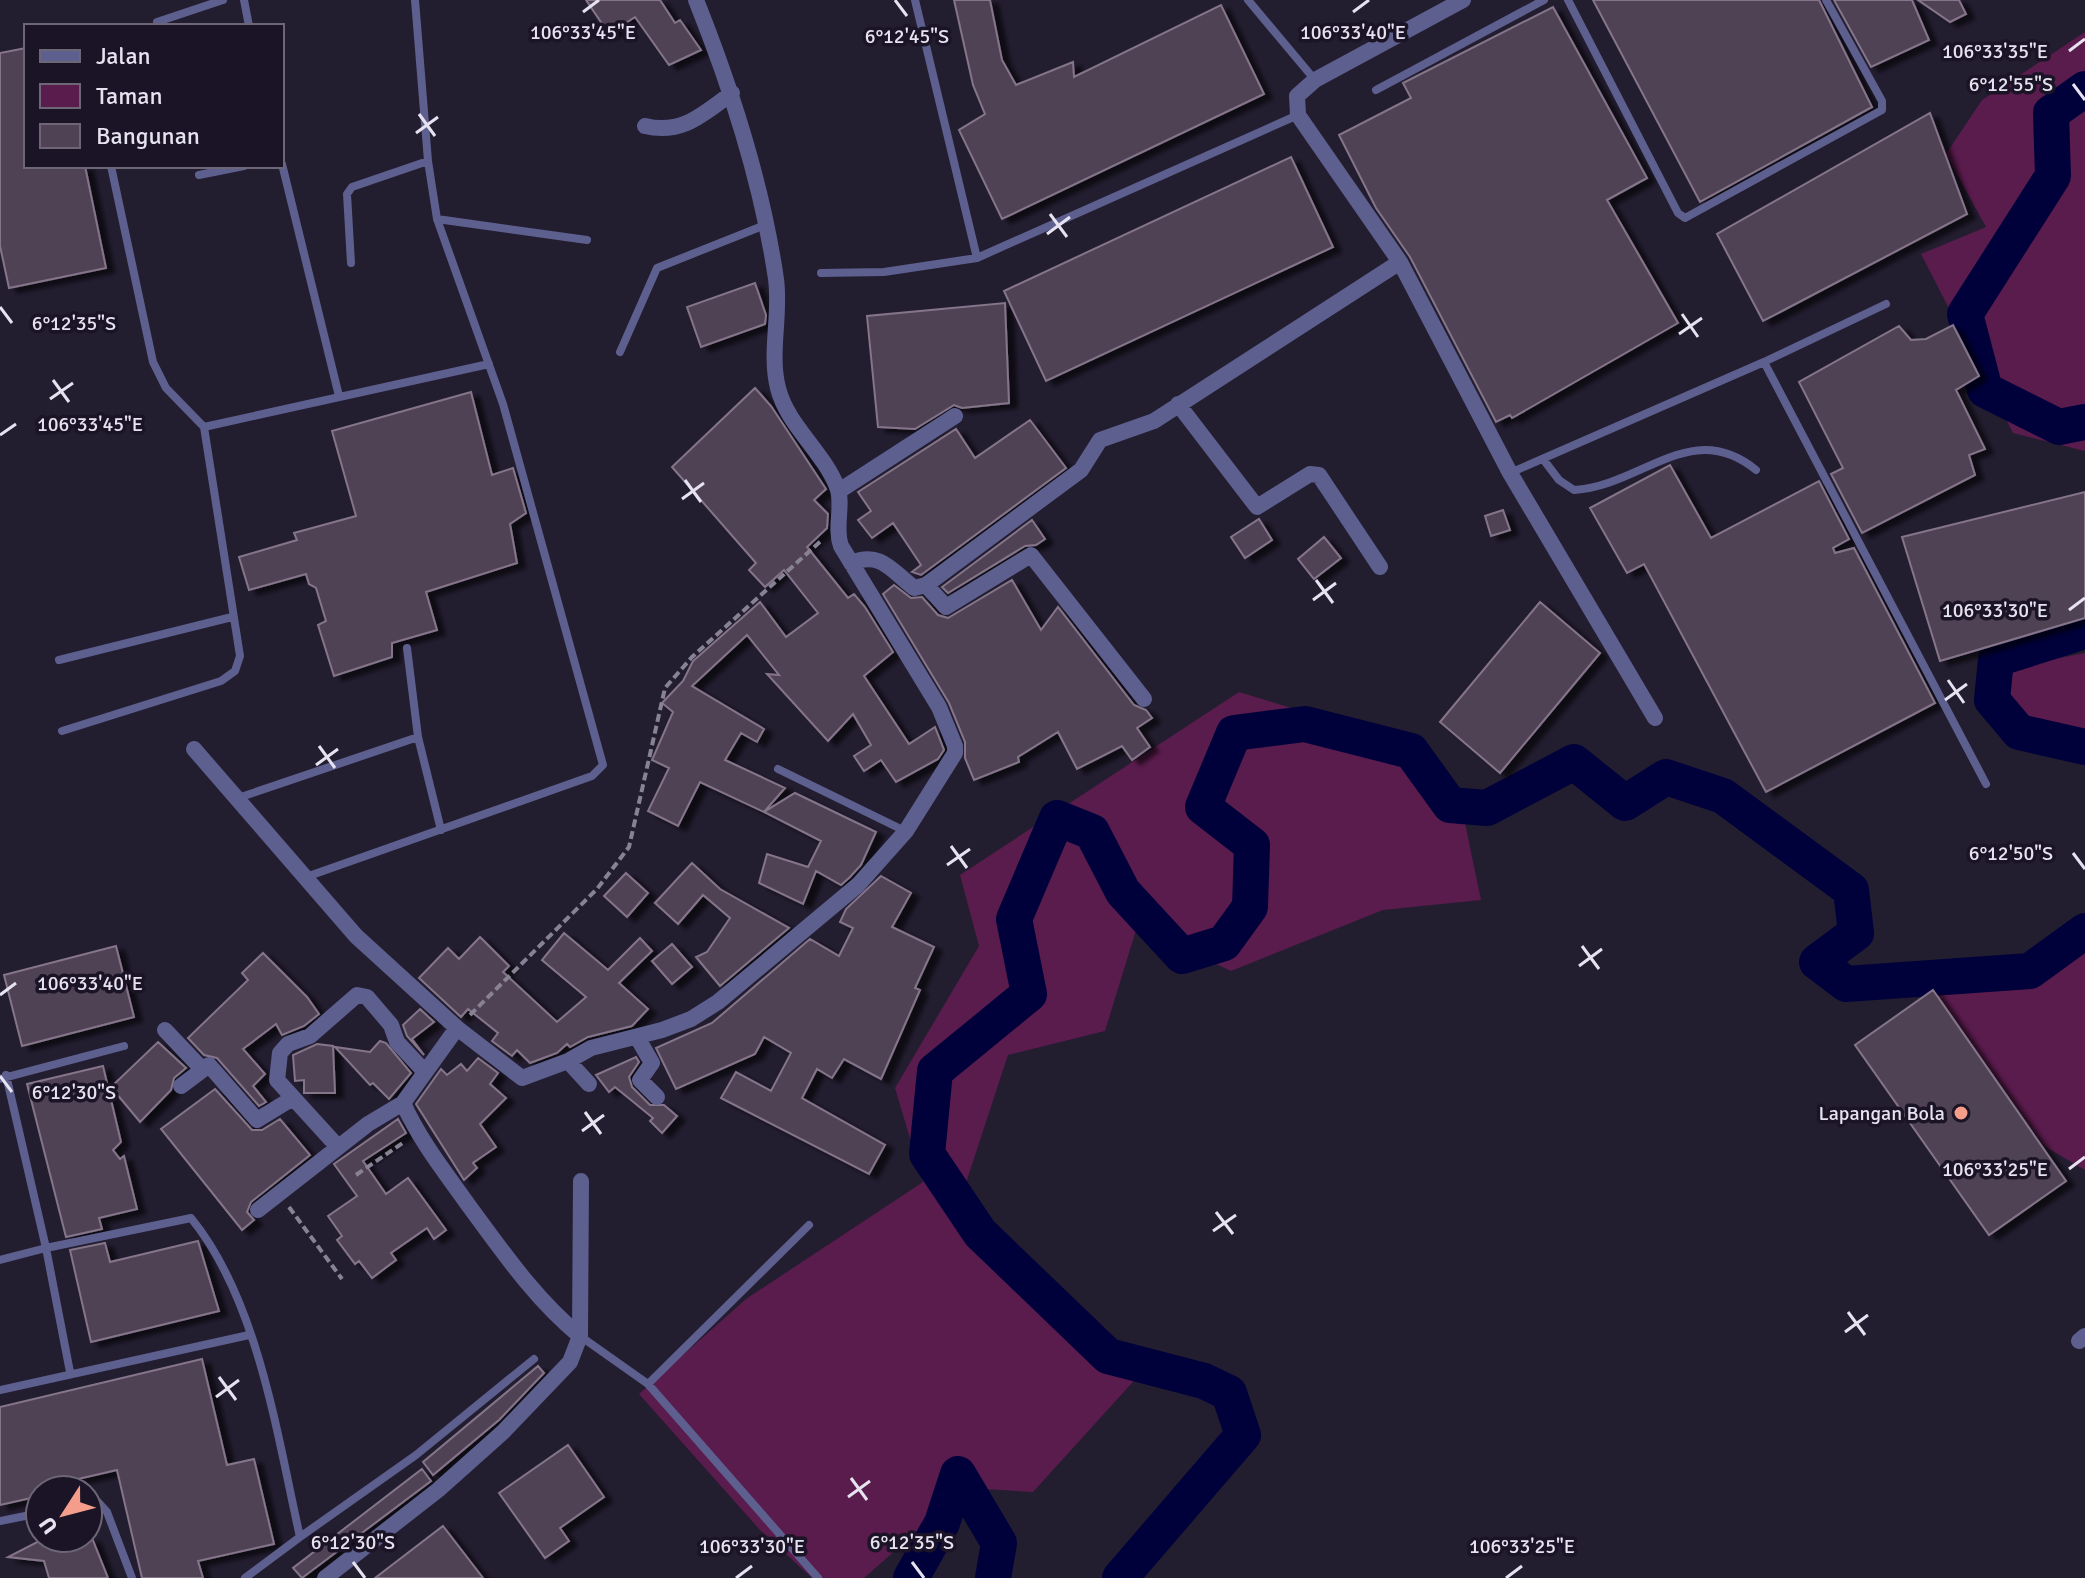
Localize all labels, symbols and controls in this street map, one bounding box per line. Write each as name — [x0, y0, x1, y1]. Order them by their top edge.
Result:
text: 106°33'45"E — [530, 20, 636, 45]
text: 106°33'40"E — [1300, 20, 1406, 45]
legend — [24, 24, 284, 168]
text: 6°12'45"S — [865, 24, 949, 49]
text: 106°33'35"E — [1942, 39, 2048, 64]
text: Jalan — [96, 41, 151, 71]
text: 6°12'55"S — [1969, 72, 2053, 97]
text: Taman — [96, 81, 163, 111]
text: Bangunan — [96, 121, 200, 151]
text: 6°12'35"S — [32, 311, 116, 336]
text: 106°33'45"E — [37, 412, 143, 437]
text: 106°33'30"E — [1942, 598, 2048, 623]
text: 6°12'50"S — [1969, 841, 2053, 866]
text: 106°33'40"E — [37, 971, 143, 996]
text: 6°12'30"S — [32, 1080, 116, 1105]
place label: Lapangan Bola — [1818, 1101, 1945, 1126]
marker: Lapangan Bola — [1952, 1104, 1970, 1122]
text: 106°33'25"E — [1942, 1157, 2048, 1182]
north arrow — [24, 1474, 104, 1554]
text: U — [33, 1512, 64, 1539]
text: 6°12'30"S — [311, 1530, 395, 1555]
text: 6°12'35"S — [870, 1530, 954, 1555]
text: 106°33'30"E — [699, 1534, 805, 1559]
text: 106°33'25"E — [1469, 1534, 1575, 1559]

